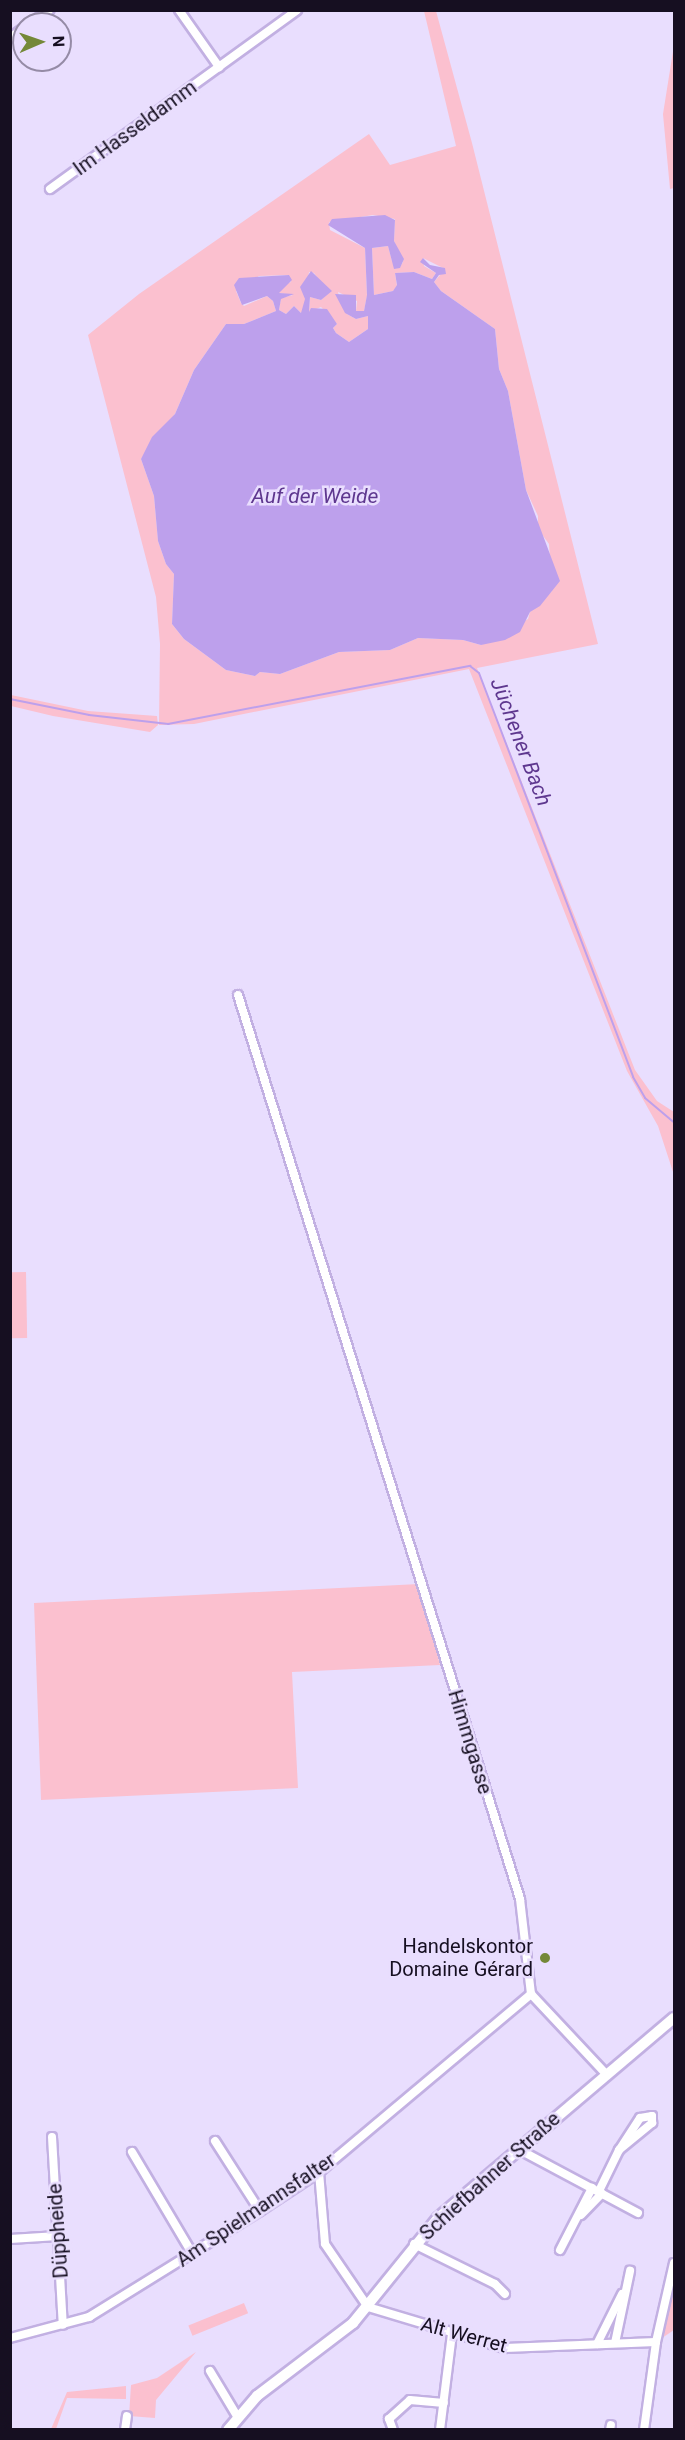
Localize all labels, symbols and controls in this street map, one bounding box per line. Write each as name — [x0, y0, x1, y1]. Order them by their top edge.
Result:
north arrow — [12, 12, 72, 72]
text: N — [49, 35, 68, 47]
street label: Im Hasseldamm — [69, 75, 201, 181]
water label: Auf der Weide — [252, 483, 378, 509]
water label: Jüchener Bach — [485, 675, 557, 809]
street label: Himmgasse — [443, 1687, 497, 1797]
place label: Handelskontor Domaine Gérard — [389, 1934, 533, 1981]
marker: Handelskontor Domaine Gérard — [538, 1951, 552, 1965]
street label: Schiefbahner Straße — [415, 2107, 565, 2245]
street label: Am Spielmannsfalter — [172, 2148, 340, 2272]
street label: Düppheide — [43, 2183, 73, 2279]
street label: Alt Werret — [418, 2312, 510, 2358]

